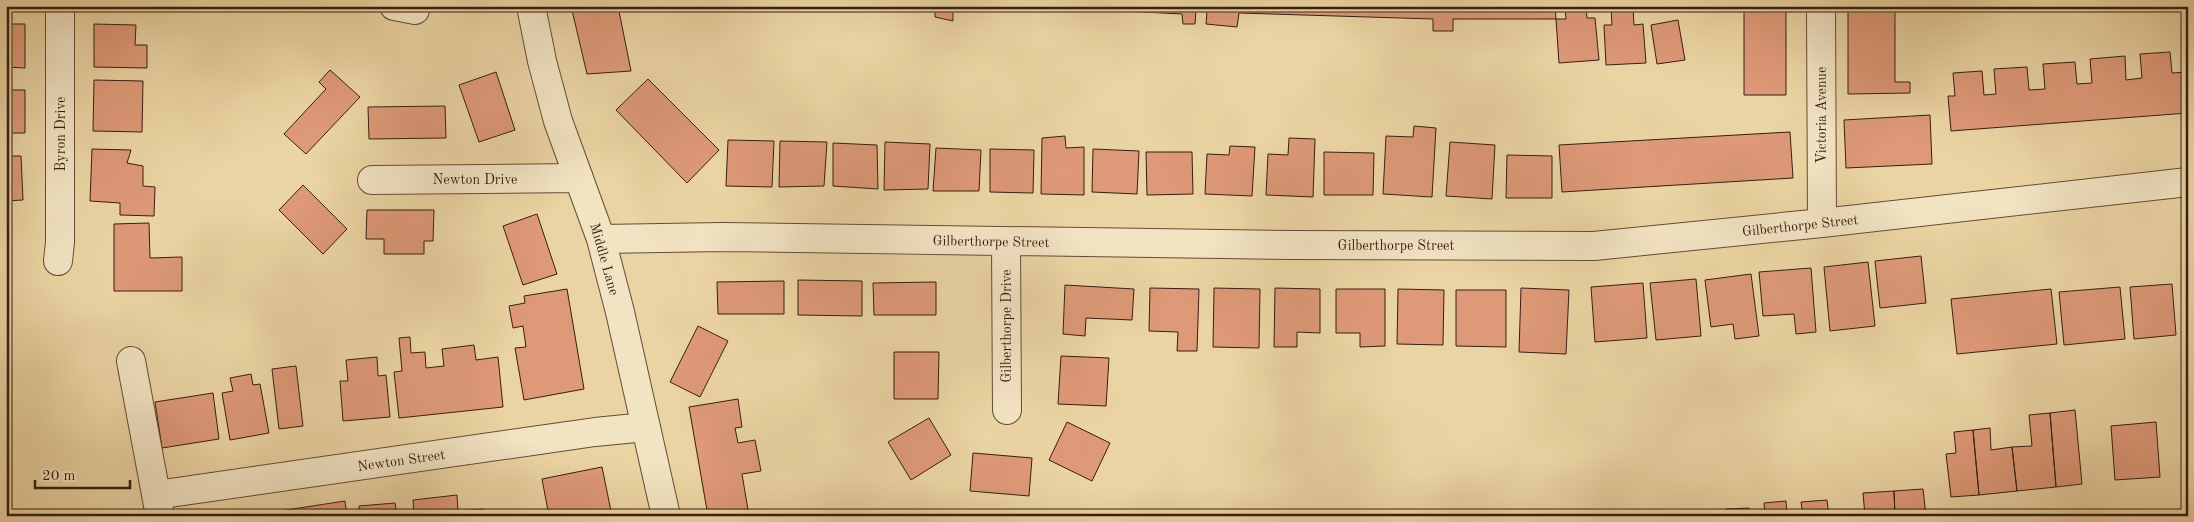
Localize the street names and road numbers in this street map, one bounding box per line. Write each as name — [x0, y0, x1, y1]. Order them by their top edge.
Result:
street label: Victoria Avenue — [1815, 67, 1829, 163]
street label: Byron Drive — [54, 97, 68, 171]
street label: Newton Drive — [432, 173, 518, 187]
street label: Gilberthorpe Street — [1741, 213, 1859, 239]
street label: Middle Lane — [587, 222, 621, 297]
street label: Gilberthorpe Street — [932, 234, 1050, 250]
street label: Gilberthorpe Street — [1338, 239, 1455, 253]
street label: Gilberthorpe Drive — [1000, 269, 1014, 383]
street label: Newton Street — [356, 448, 446, 474]

